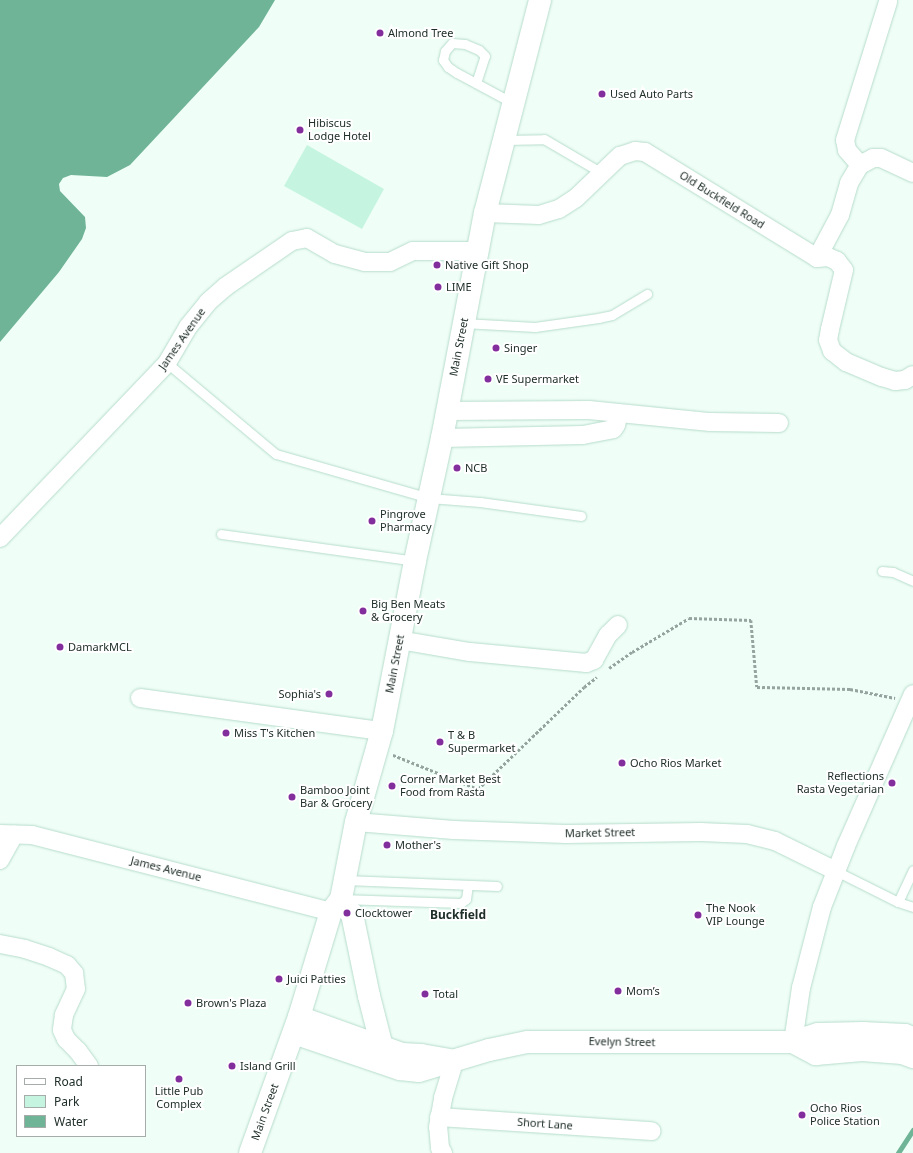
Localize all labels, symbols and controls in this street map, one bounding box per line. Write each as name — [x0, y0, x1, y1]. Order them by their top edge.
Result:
place label: Almond Tree — [388, 26, 454, 40]
marker: Almond Tree — [375, 28, 385, 38]
place label: Used Auto Parts — [610, 87, 693, 101]
marker: Used Auto Parts — [597, 89, 607, 99]
place label: Hibiscus Lodge Hotel — [308, 117, 371, 143]
marker: Hibiscus Lodge Hotel — [295, 125, 305, 135]
street label: Old Buckfield Road — [677, 168, 767, 232]
place label: Native Gift Shop — [445, 258, 529, 272]
marker: Native Gift Shop — [432, 260, 442, 270]
place label: LIME — [446, 280, 472, 294]
marker: LIME — [433, 282, 443, 292]
street label: James Avenue — [156, 306, 208, 372]
street label: Main Street — [447, 317, 471, 377]
place label: Singer — [504, 341, 537, 355]
marker: Singer — [491, 343, 501, 353]
place label: VE Supermarket — [496, 372, 579, 386]
marker: VE Supermarket — [483, 374, 493, 384]
place label: NCB — [465, 461, 487, 475]
marker: NCB — [452, 463, 462, 473]
place label: Pingrove Pharmacy — [380, 508, 432, 534]
marker: Pingrove Pharmacy — [367, 516, 377, 526]
place label: Big Ben Meats & Grocery — [371, 598, 445, 624]
marker: Big Ben Meats & Grocery — [358, 606, 368, 616]
street label: Main Street — [383, 634, 407, 694]
place label: DamarkMCL — [68, 640, 132, 654]
marker: DamarkMCL — [55, 642, 65, 652]
place label: Sophia's — [278, 687, 321, 701]
marker: Sophia's — [324, 689, 334, 699]
place label: Miss T's Kitchen — [234, 726, 315, 740]
marker: Miss T's Kitchen — [221, 728, 231, 738]
place label: T & B Supermarket — [448, 729, 515, 755]
marker: T & B Supermarket — [435, 737, 445, 747]
place label: Ocho Rios Market — [630, 756, 721, 770]
marker: Ocho Rios Market — [617, 758, 627, 768]
place label: Reflections Rasta Vegetarian — [797, 770, 884, 796]
place label: Corner Market Best Food from Rasta — [400, 773, 501, 799]
marker: Reflections Rasta Vegetarian — [887, 778, 897, 788]
marker: Corner Market Best Food from Rasta — [387, 781, 397, 791]
place label: Bamboo Joint Bar & Grocery — [300, 784, 372, 810]
marker: Bamboo Joint Bar & Grocery — [287, 792, 297, 802]
street label: Market Street — [565, 826, 635, 840]
place label: Mother's — [395, 838, 441, 852]
marker: Mother's — [382, 840, 392, 850]
street label: James Avenue — [129, 854, 203, 884]
place label: The Nook VIP Lounge — [706, 902, 765, 928]
place label: Clocktower — [355, 906, 412, 920]
marker: Clocktower — [342, 908, 352, 918]
district label: Buckfield — [430, 908, 486, 922]
marker: The Nook VIP Lounge — [693, 910, 703, 920]
place label: Juici Patties — [287, 972, 346, 986]
marker: Juici Patties — [274, 974, 284, 984]
place label: Mom’s — [626, 984, 660, 998]
marker: Mom’s — [613, 986, 623, 996]
place label: Total — [433, 987, 458, 1001]
marker: Total — [420, 989, 430, 999]
place label: Brown's Plaza — [196, 996, 267, 1010]
marker: Brown's Plaza — [183, 998, 193, 1008]
street label: Evelyn Street — [589, 1035, 655, 1049]
place label: Island Grill — [240, 1059, 295, 1073]
marker: Island Grill — [227, 1061, 237, 1071]
legend — [16, 1065, 146, 1137]
text: Road — [54, 1073, 83, 1090]
marker: Little Pub Complex — [174, 1074, 184, 1084]
street label: Main Street — [249, 1082, 281, 1142]
place label: Little Pub Complex — [155, 1085, 203, 1111]
text: Park — [54, 1093, 79, 1110]
place label: Ocho Rios Police Station — [810, 1102, 880, 1128]
marker: Ocho Rios Police Station — [797, 1110, 807, 1120]
text: Water — [54, 1113, 88, 1130]
street label: Short Lane — [517, 1115, 573, 1133]

